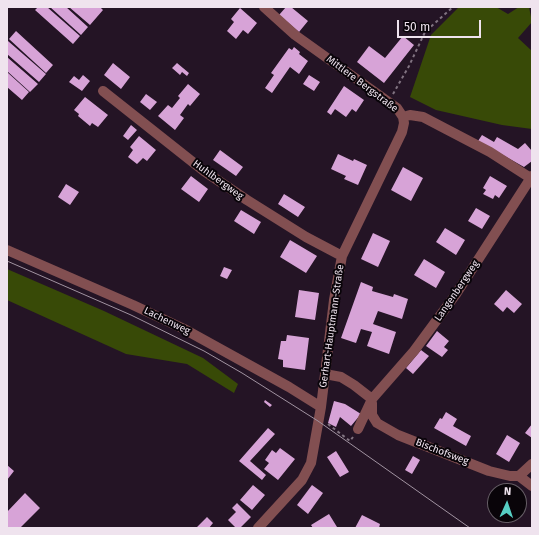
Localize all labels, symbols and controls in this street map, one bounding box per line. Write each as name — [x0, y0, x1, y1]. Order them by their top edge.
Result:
scale bar — [399, 12, 483, 38]
text: 50 m — [404, 20, 430, 34]
street label: Mittlere Bergstraße — [324, 53, 400, 115]
street label: Huhlbergweg — [190, 158, 246, 202]
street label: Langenbergweg — [432, 258, 482, 324]
street label: Gerhart-Hauptmann-Straße — [317, 264, 347, 388]
street label: Lachenweg — [142, 305, 192, 337]
street label: Bischofsweg — [414, 436, 470, 468]
north arrow — [487, 483, 527, 523]
text: N — [504, 485, 512, 498]

